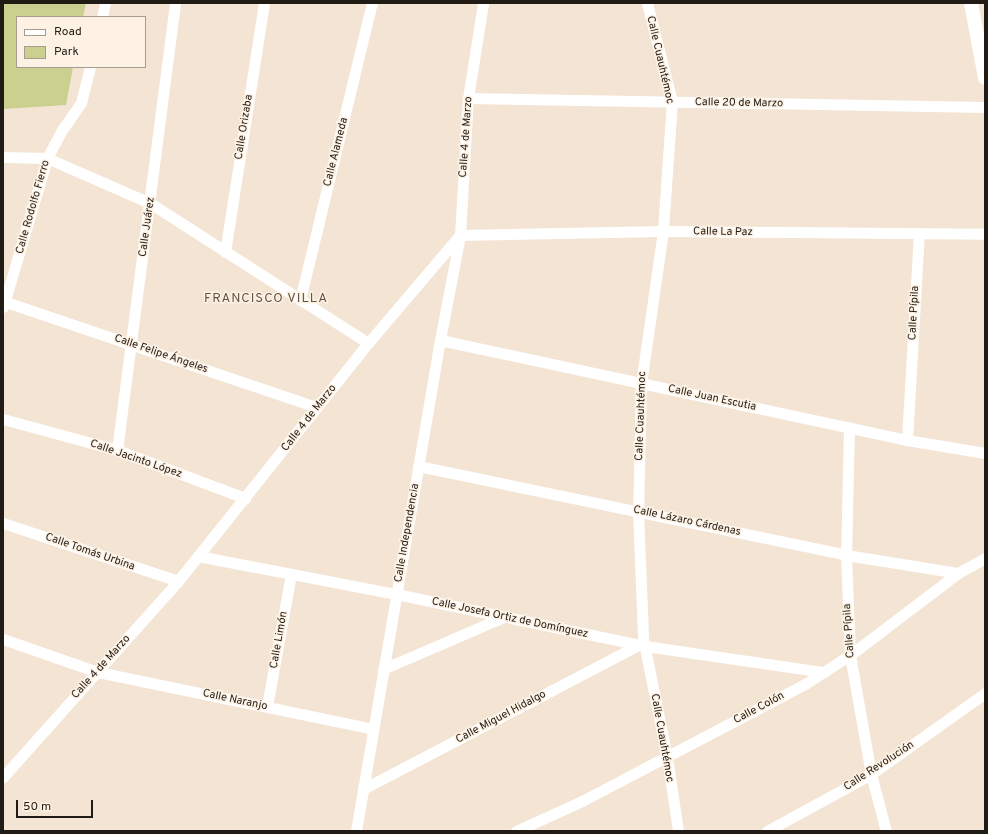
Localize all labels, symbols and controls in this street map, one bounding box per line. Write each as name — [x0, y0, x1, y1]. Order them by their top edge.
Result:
street label: Calle Cuauhtémoc — [643, 15, 677, 105]
legend — [16, 16, 146, 68]
text: Road — [54, 24, 82, 40]
text: Park — [54, 44, 79, 60]
street label: Calle Orizaba — [232, 94, 256, 160]
street label: Calle 4 de Marzo — [457, 96, 475, 178]
street label: Calle 20 de Marzo — [695, 96, 783, 110]
street label: Calle Alameda — [321, 116, 351, 188]
street label: Calle Rodolfo Fierro — [13, 158, 53, 256]
street label: Calle Juárez — [136, 196, 158, 258]
street label: Calle La Paz — [693, 225, 753, 239]
street label: Calle Pípila — [906, 285, 922, 341]
district label: FRANCISCO VILLA — [204, 291, 328, 307]
street label: Calle Felipe Ángeles — [112, 332, 210, 376]
street label: Calle Cuauhtémoc — [633, 371, 649, 461]
street label: Calle 4 de Marzo — [279, 382, 339, 454]
street label: Calle Juan Escutia — [667, 382, 757, 414]
street label: Calle Jacinto López — [88, 437, 184, 481]
street label: Calle Independencia — [392, 482, 422, 584]
street label: Calle Lázaro Cárdenas — [632, 503, 742, 539]
street label: Calle Tomás Urbina — [43, 530, 137, 574]
street label: Calle Josefa Ortiz de Domínguez — [431, 595, 589, 641]
street label: Calle Pípila — [841, 603, 857, 659]
street label: Calle Limón — [267, 610, 291, 670]
street label: Calle 4 de Marzo — [69, 632, 133, 702]
street label: Calle Naranjo — [201, 687, 269, 713]
street label: Calle Miguel Hidalgo — [454, 688, 548, 746]
street label: Calle Colón — [731, 689, 787, 727]
street label: Calle Cuauhtémoc — [648, 693, 676, 783]
street label: Calle Revolución — [841, 738, 917, 794]
scale bar — [18, 792, 95, 818]
text: 50 m — [23, 799, 51, 815]

